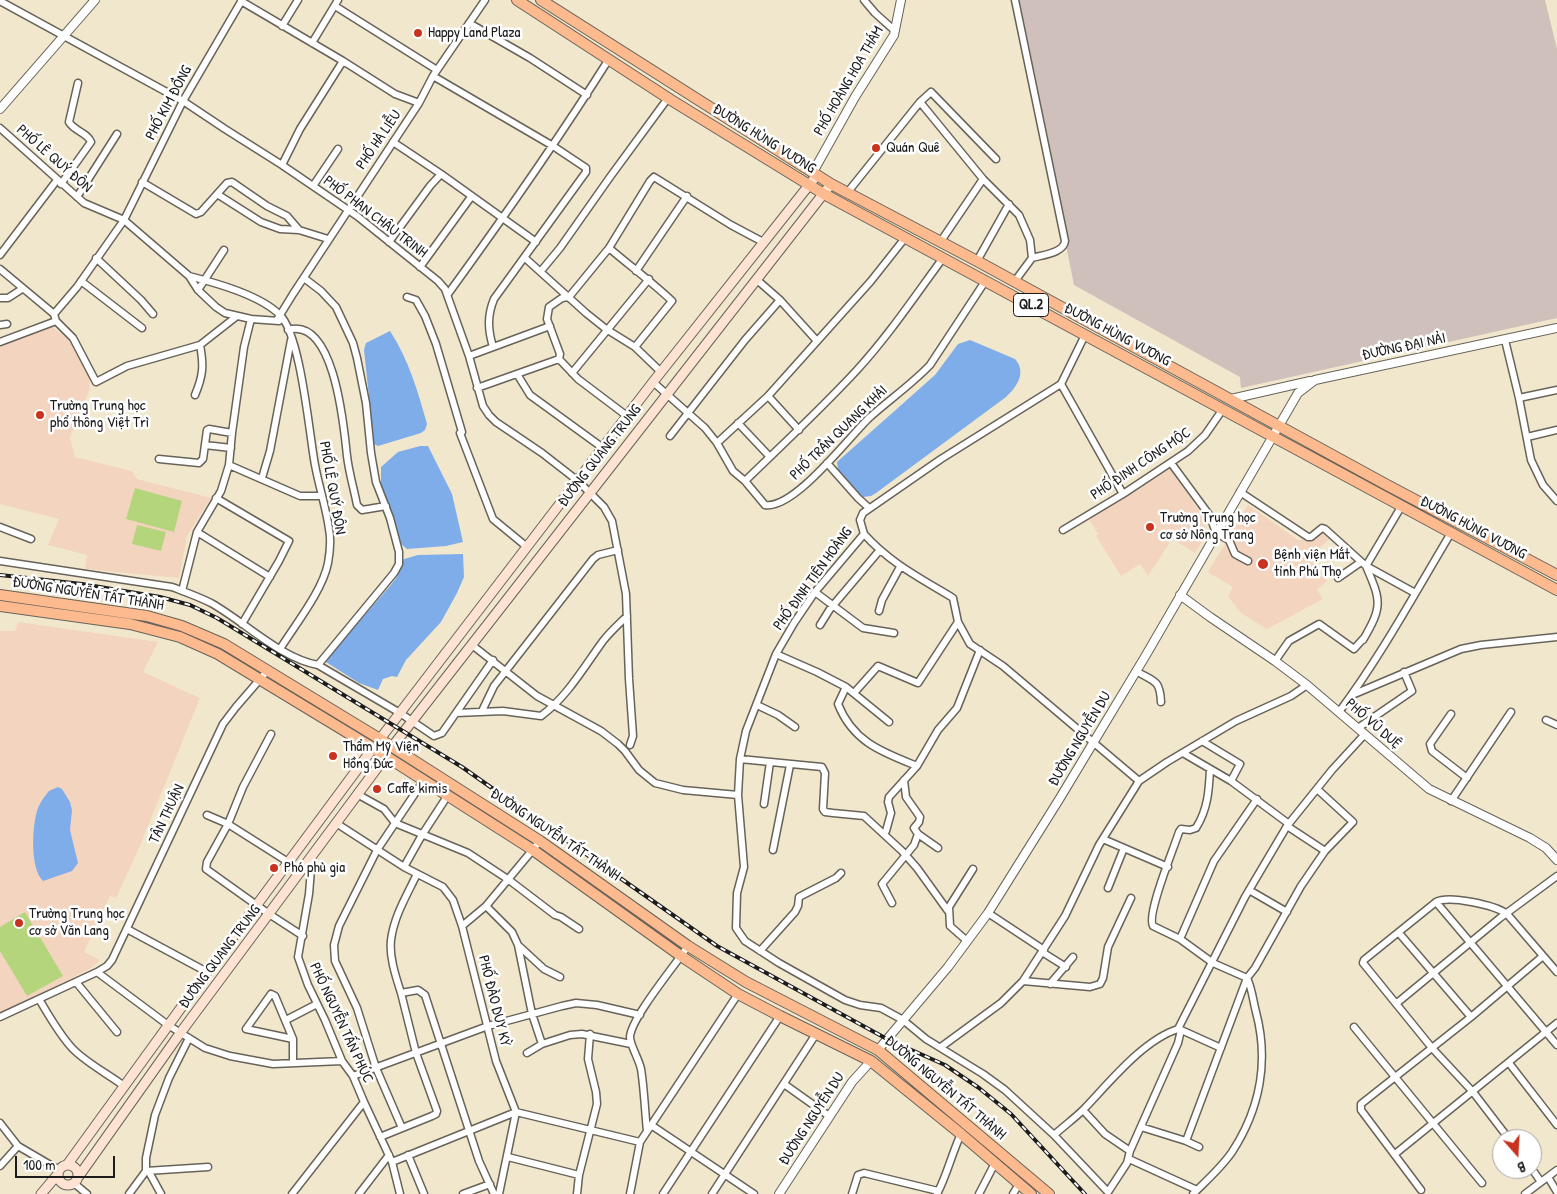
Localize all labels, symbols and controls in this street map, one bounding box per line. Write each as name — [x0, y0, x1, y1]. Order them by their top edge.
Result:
street label: PHỐ HOÀNG HOA THÁM — [810, 23, 888, 139]
place label: Happy Land Plaza — [428, 24, 520, 42]
marker: Happy Land Plaza — [412, 27, 424, 39]
street label: PHỐ KIM ĐỒNG — [142, 63, 196, 143]
street label: ĐƯỜNG HÙNG VƯƠNG — [709, 100, 819, 178]
street label: PHỐ HÀ LIỄU — [353, 107, 405, 173]
street label: PHỐ LÊ QUÝ ĐÔN — [12, 121, 96, 197]
place label: Quán Quê — [886, 139, 940, 157]
marker: Quán Quê — [870, 142, 882, 154]
street label: PHỐ PHAN CHÂU TRINH — [319, 172, 431, 262]
road number: QL.2 — [1014, 294, 1048, 316]
street label: ĐƯỜNG HÙNG VƯƠNG — [1061, 299, 1173, 371]
street label: ĐƯỜNG ĐẠI NẢI — [1361, 329, 1447, 365]
street label: PHỐ TRẦN QUANG KHẢI — [787, 382, 891, 484]
place label: Trường Trung học phổ thông Việt Trì — [50, 397, 149, 432]
street label: ĐƯỜNG QUANG TRUNG — [555, 401, 645, 511]
marker: Trường Trung học phổ thông Việt Trì — [34, 409, 46, 421]
street label: PHỐ ĐINH CÔNG MỘC — [1087, 424, 1195, 504]
street label: PHỐ LÊ QUÝ ĐÔN — [315, 440, 349, 536]
street label: ĐƯỜNG HÙNG VƯƠNG — [1417, 492, 1529, 564]
place label: Trường Trung học cơ sở Nông Trang — [1160, 509, 1256, 544]
marker: Trường Trung học cơ sở Nông Trang — [1144, 521, 1156, 533]
street label: PHỐ ĐINH TIÊN HOÀNG — [770, 524, 856, 634]
place label: Bệnh viện Mắt tỉnh Phú Thọ — [1274, 546, 1350, 581]
marker: Bệnh viện Mắt tỉnh Phú Thọ — [1256, 557, 1270, 571]
street label: ĐƯỜNG NGUYỄN TẤT THÀNH — [11, 573, 165, 615]
street label: ĐƯỜNG NGUYỄN DU — [1045, 689, 1115, 789]
street label: PHỐ VŨ DUỆ — [1341, 695, 1405, 753]
place label: Thẩm Mỹ Viện Hồng Đức — [343, 738, 419, 773]
marker: Thẩm Mỹ Viện Hồng Đức — [327, 750, 339, 762]
place label: Caffe kimis — [387, 780, 447, 798]
street label: TÂN THUẬN — [145, 781, 189, 847]
marker: Caffe kimis — [371, 783, 383, 795]
street label: ĐƯỜNG NGUYỄN TẤT THÀNH — [487, 785, 623, 885]
place label: Phó phù gia — [284, 859, 345, 877]
marker: Phó phù gia — [268, 862, 280, 874]
street label: ĐƯỜNG QUANG TRUNG — [175, 902, 265, 1012]
place label: Trường Trung học cơ sở Văn Lang — [29, 905, 125, 940]
marker: Trường Trung học cơ sở Văn Lang — [13, 917, 25, 929]
street label: PHỐ ĐÀO DUY KỲ — [474, 954, 514, 1048]
street label: PHỐ NGUYỄN TẤN PHÚC — [305, 960, 377, 1086]
street label: ĐƯỜNG NGUYỄN TẤT THÀNH — [881, 1032, 1009, 1144]
street label: ĐƯỜNG NGUYỄN DU — [775, 1069, 849, 1169]
north arrow — [1492, 1129, 1542, 1179]
scale bar — [18, 1146, 118, 1178]
text: 100 m — [23, 1154, 56, 1175]
text: B — [1515, 1158, 1528, 1178]

